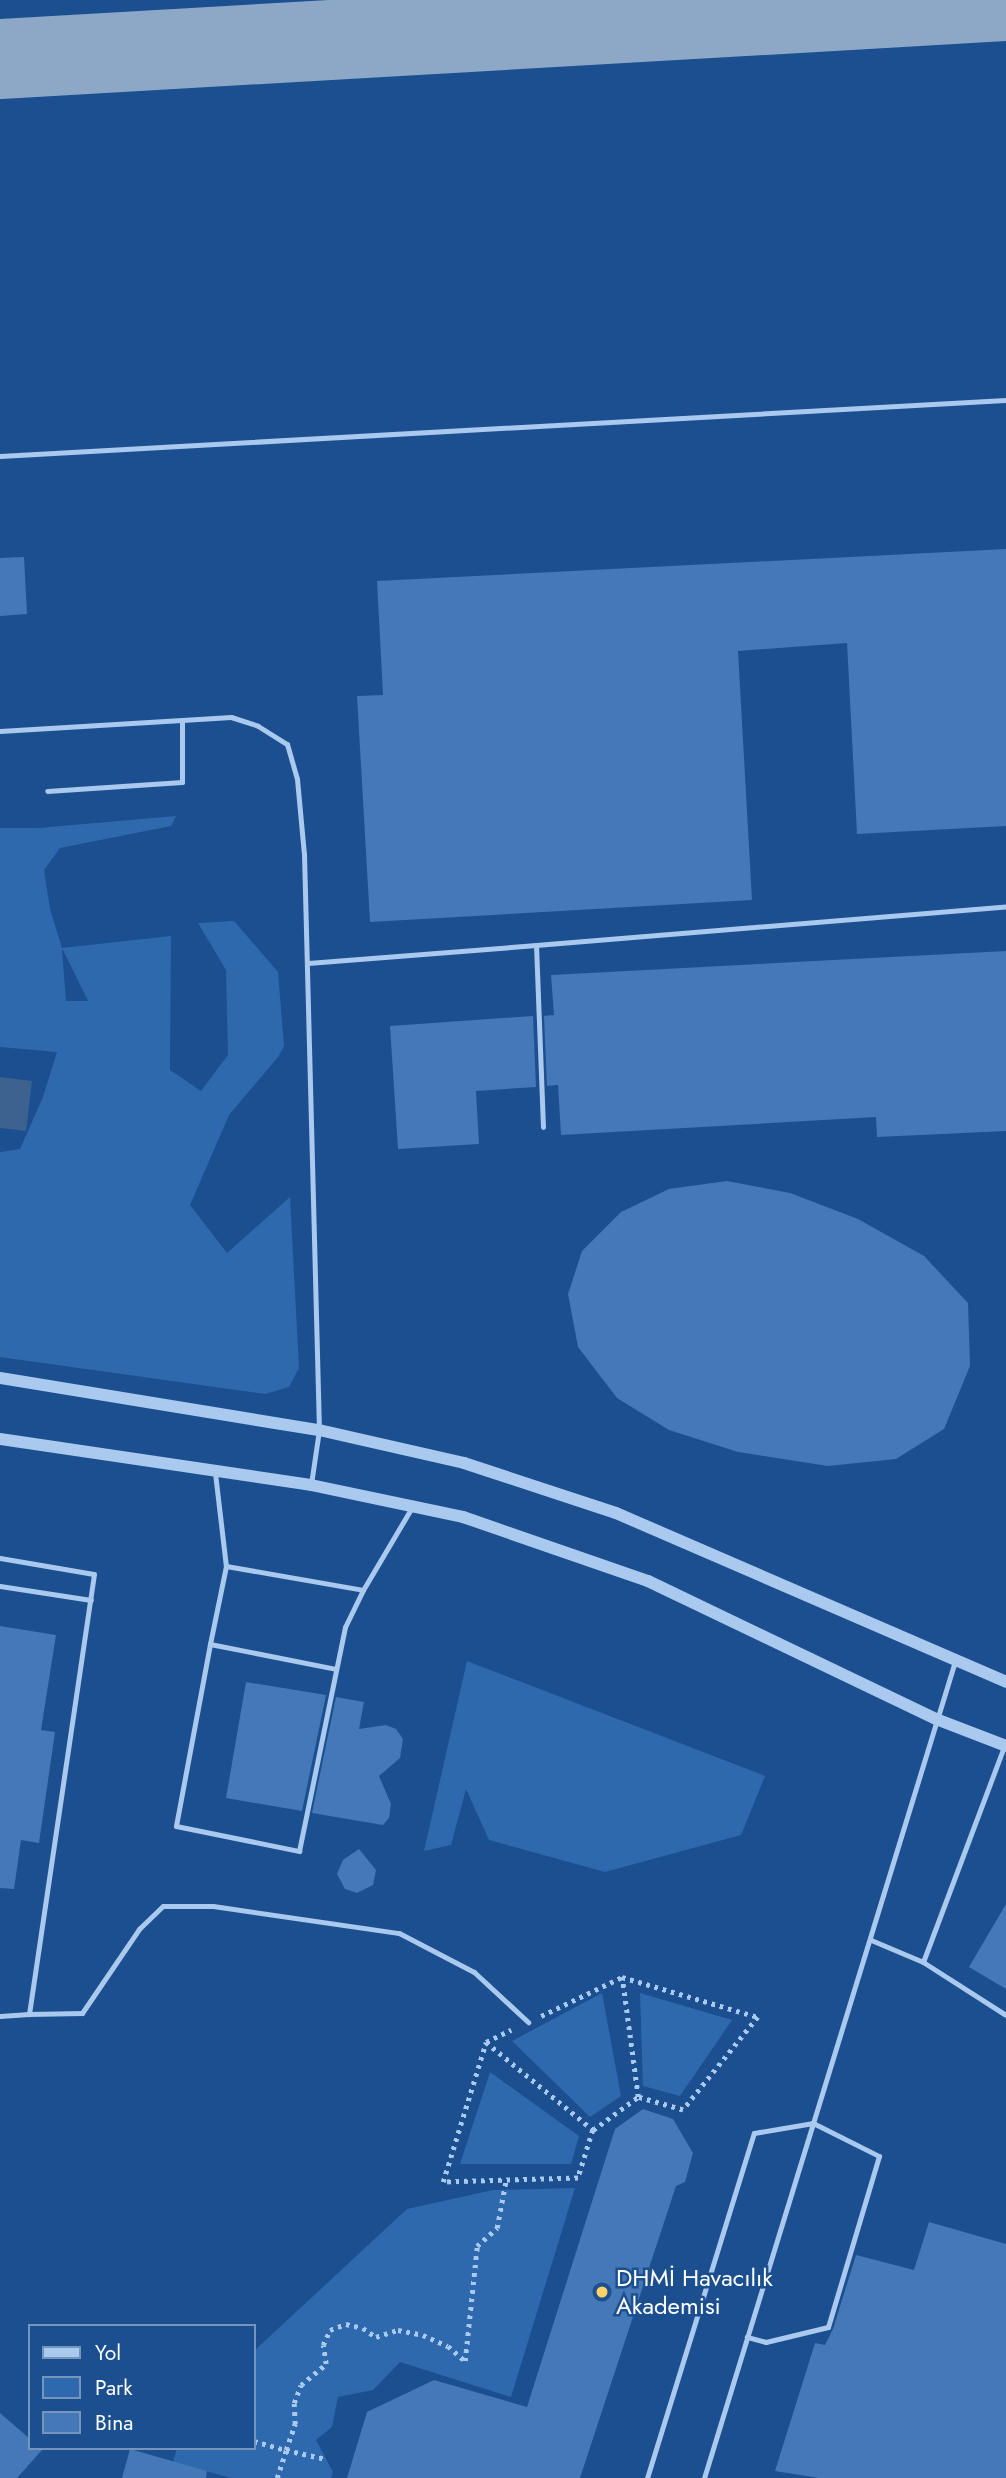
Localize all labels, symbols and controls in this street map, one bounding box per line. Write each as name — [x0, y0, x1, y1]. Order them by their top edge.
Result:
place label: DHMİ Havacılık Akademisi — [616, 2264, 773, 2320]
marker: DHMİ Havacılık Akademisi — [594, 2284, 610, 2300]
legend — [28, 2324, 256, 2450]
text: Yol — [95, 2338, 121, 2368]
text: Park — [95, 2373, 132, 2403]
text: Bina — [95, 2408, 133, 2438]

